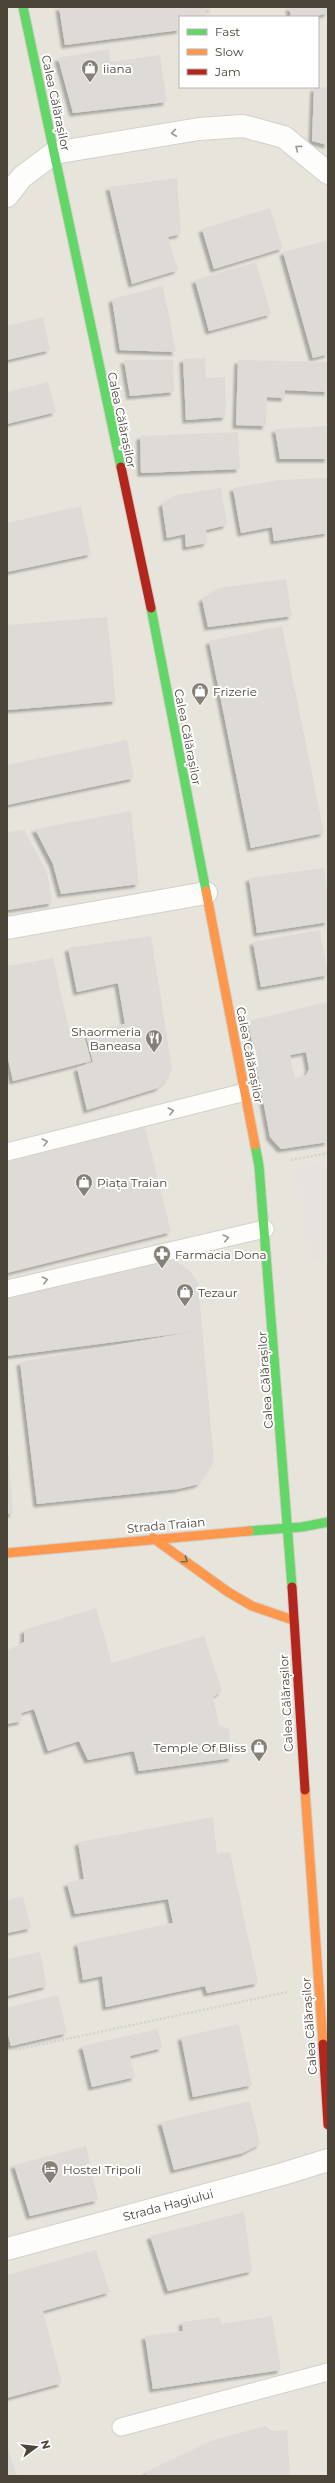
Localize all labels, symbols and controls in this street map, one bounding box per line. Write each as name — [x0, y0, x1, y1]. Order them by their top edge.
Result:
legend — [179, 16, 319, 88]
text: Fast — [215, 24, 240, 39]
text: Slow — [215, 44, 244, 59]
street label: Calea Călărașilor — [38, 54, 74, 153]
shop icon: iiana — [80, 58, 100, 83]
place label: iiana — [103, 61, 132, 76]
text: Jam — [214, 64, 241, 79]
one-way arrow — [171, 128, 177, 137]
one-way arrow — [296, 146, 303, 153]
street label: Calea Călărașilor — [104, 371, 140, 470]
shop icon: Frizerie — [190, 681, 210, 706]
place label: Frizerie — [213, 684, 257, 699]
street label: Calea Călărașilor — [171, 688, 205, 787]
street label: Calea Călărașilor — [233, 1006, 267, 1105]
place label: Shaormeria Baneasa — [71, 1024, 141, 1053]
restaurant icon: Shaormeria Baneasa — [144, 1028, 164, 1053]
one-way arrow — [168, 1107, 174, 1115]
one-way arrow — [42, 1139, 48, 1147]
shop icon: Piața Traian — [74, 1172, 94, 1197]
place label: Piața Traian — [97, 1175, 167, 1190]
one-way arrow — [223, 1235, 229, 1243]
pharmacy icon: Farmacia Dona — [152, 1244, 172, 1269]
place label: Farmacia Dona — [175, 1247, 267, 1262]
one-way arrow — [42, 1277, 48, 1285]
shop icon: Tezaur — [175, 1282, 195, 1307]
place label: Tezaur — [198, 1285, 238, 1300]
street label: Calea Călărașilor — [254, 1330, 276, 1429]
street label: Strada Traian — [126, 1514, 206, 1536]
one-way arrow — [181, 1555, 188, 1563]
street label: Calea Călărașilor — [276, 1654, 296, 1752]
shop icon: Temple Of Bliss — [249, 1737, 269, 1762]
place label: Temple Of Bliss — [154, 1740, 246, 1755]
street label: Calea Călărașilor — [298, 1976, 320, 2075]
hotel icon: Hostel Tripoli — [40, 2159, 60, 2184]
place label: Hostel Tripoli — [63, 2162, 141, 2177]
street label: Strada Hagiului — [121, 2186, 215, 2224]
north arrow — [16, 2427, 56, 2467]
text: N — [38, 2438, 54, 2451]

